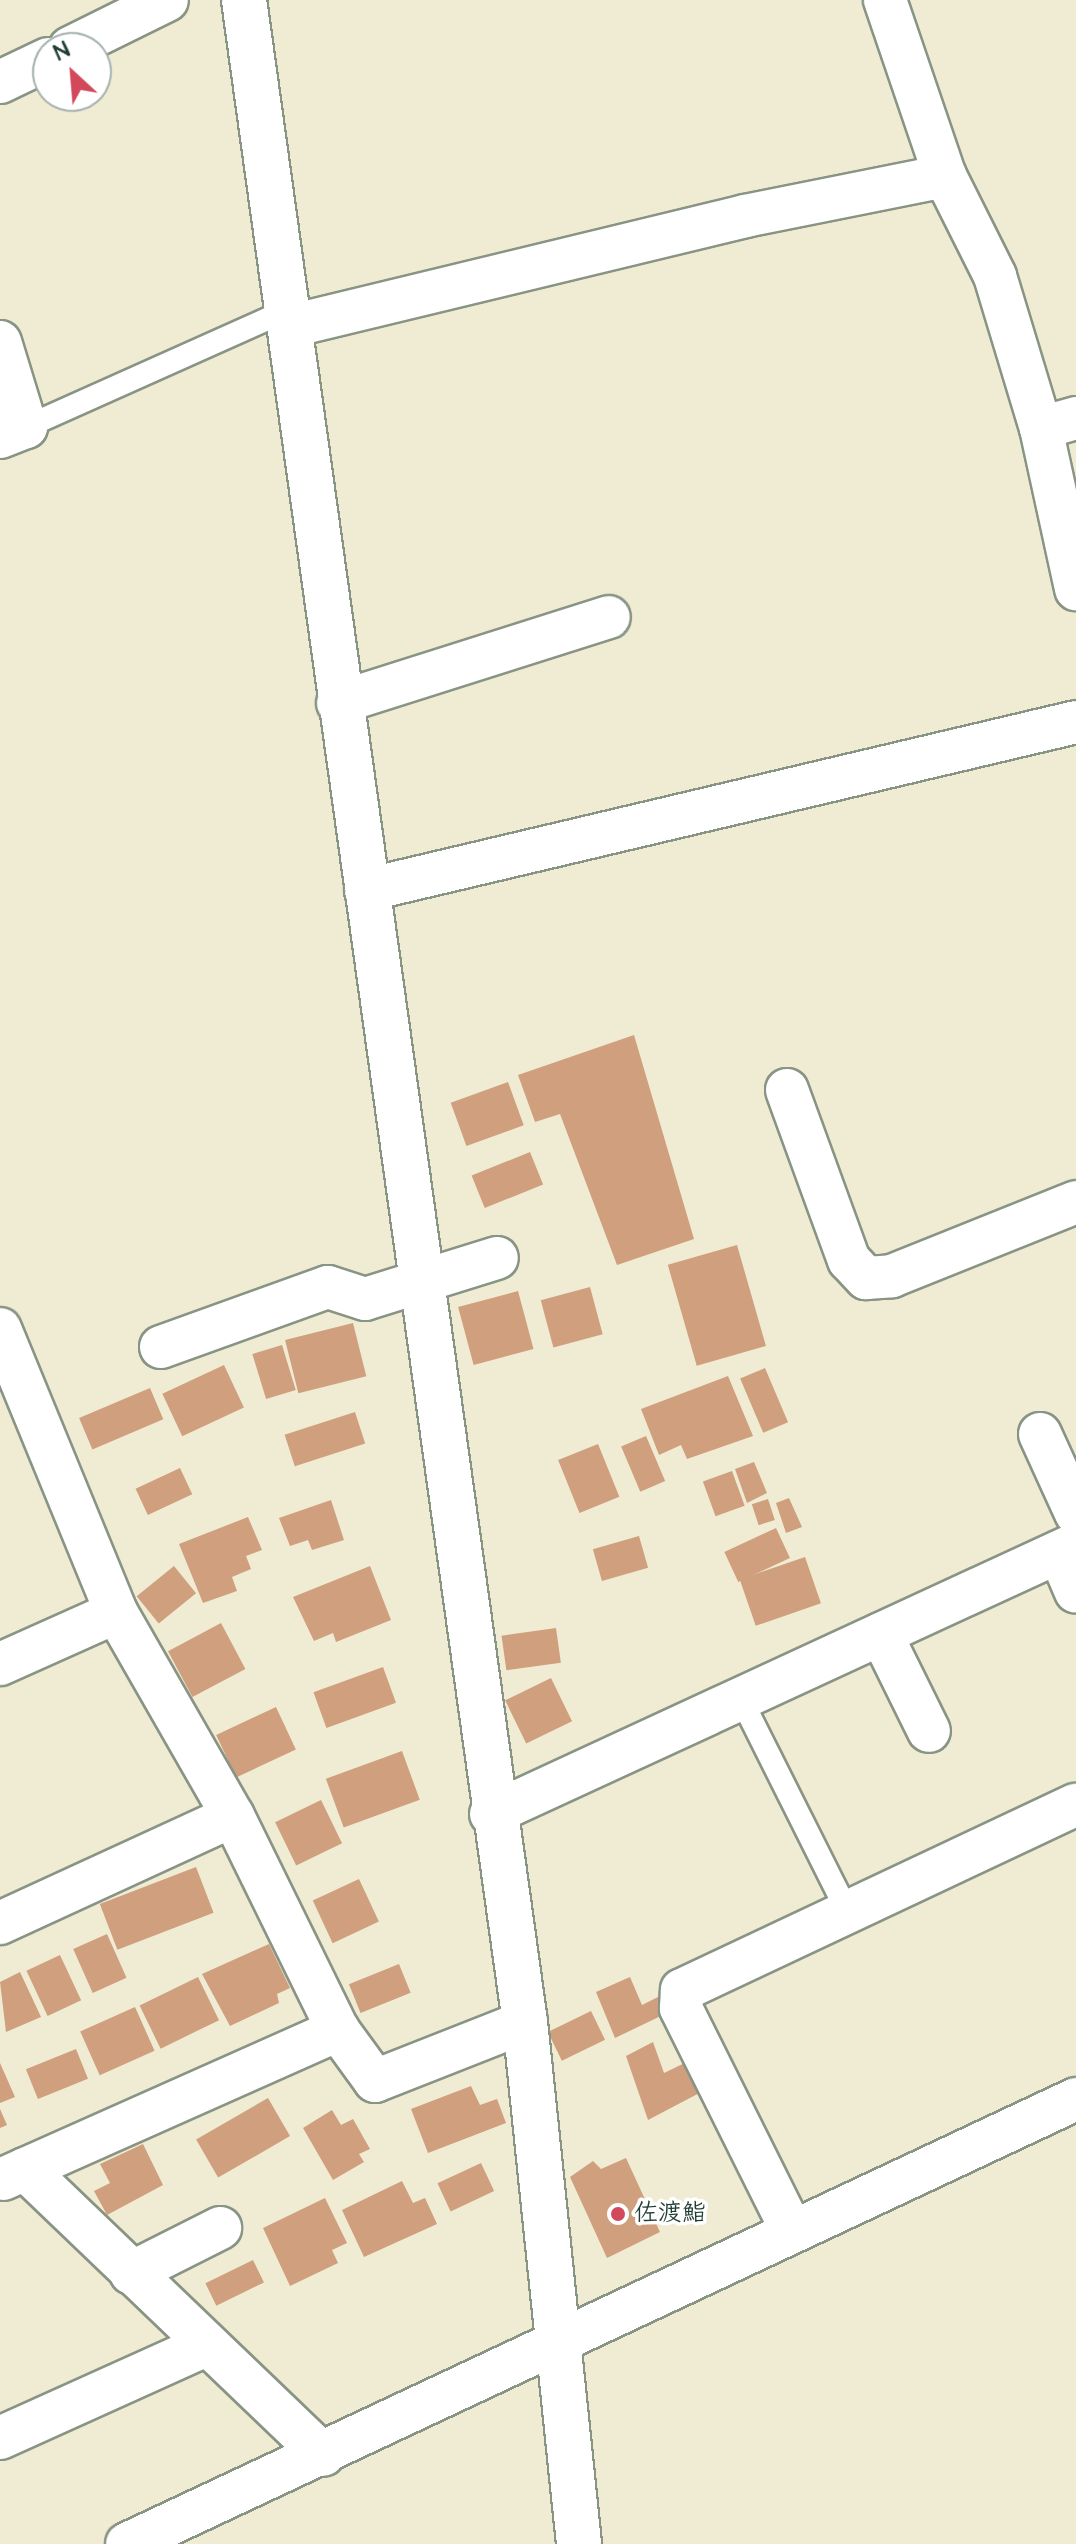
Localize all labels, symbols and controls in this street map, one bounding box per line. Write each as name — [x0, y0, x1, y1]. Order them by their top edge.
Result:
north arrow — [32, 32, 112, 112]
text: N — [49, 35, 75, 69]
place label: 佐渡鮨 — [634, 2200, 706, 2228]
marker: 佐渡鮨 — [609, 2205, 627, 2223]

